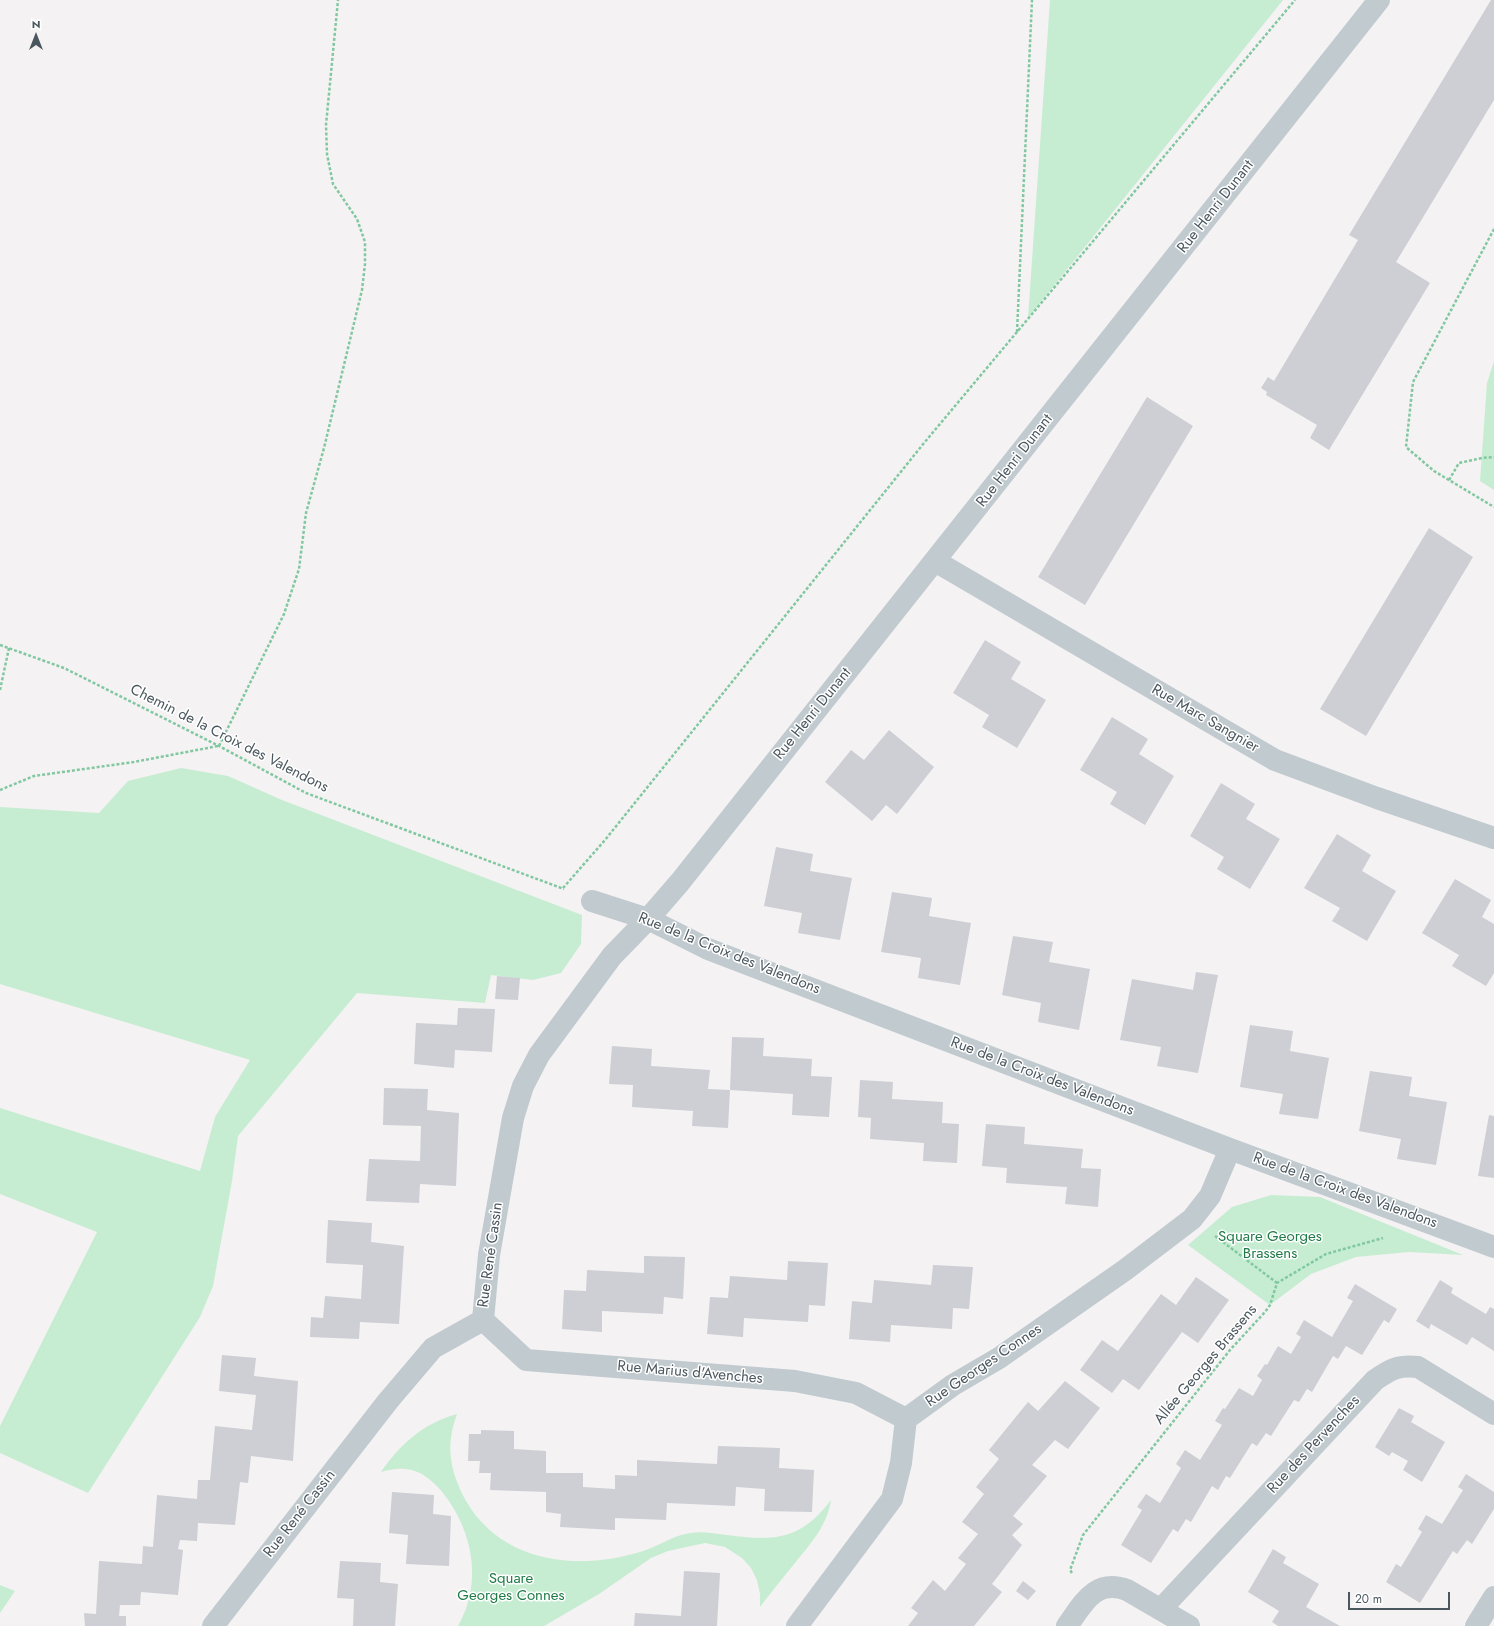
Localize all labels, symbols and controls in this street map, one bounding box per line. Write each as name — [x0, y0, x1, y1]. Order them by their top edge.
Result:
north arrow — [16, 16, 56, 56]
text: N — [32, 16, 40, 32]
street label: Rue Henri Dunant — [1174, 157, 1258, 257]
street label: Rue Henri Dunant — [973, 411, 1057, 511]
street label: Rue Henri Dunant — [770, 664, 856, 764]
street label: Chemin de la Croix des Valendons — [127, 681, 331, 797]
street label: Rue Marc Sangnier — [1148, 681, 1262, 757]
street label: Rue de la Croix des Valendons — [635, 909, 823, 999]
street label: Rue de la Croix des Valendons — [948, 1034, 1136, 1120]
street label: Rue de la Croix des Valendons — [1250, 1149, 1440, 1233]
street label: Rue René Cassin — [475, 1201, 507, 1309]
park label: Square Georges Brassens — [1218, 1228, 1322, 1263]
street label: Allée Georges Brassens — [1151, 1302, 1261, 1428]
street label: Rue Georges Connes — [923, 1321, 1045, 1411]
street label: Rue Marius d'Avenches — [617, 1358, 763, 1388]
street label: Rue des Pervenches — [1264, 1392, 1364, 1498]
street label: Rue René Cassin — [260, 1467, 340, 1561]
park label: Square Georges Connes — [457, 1570, 565, 1605]
scale bar — [1350, 1584, 1452, 1610]
text: 20 m — [1355, 1590, 1382, 1608]

